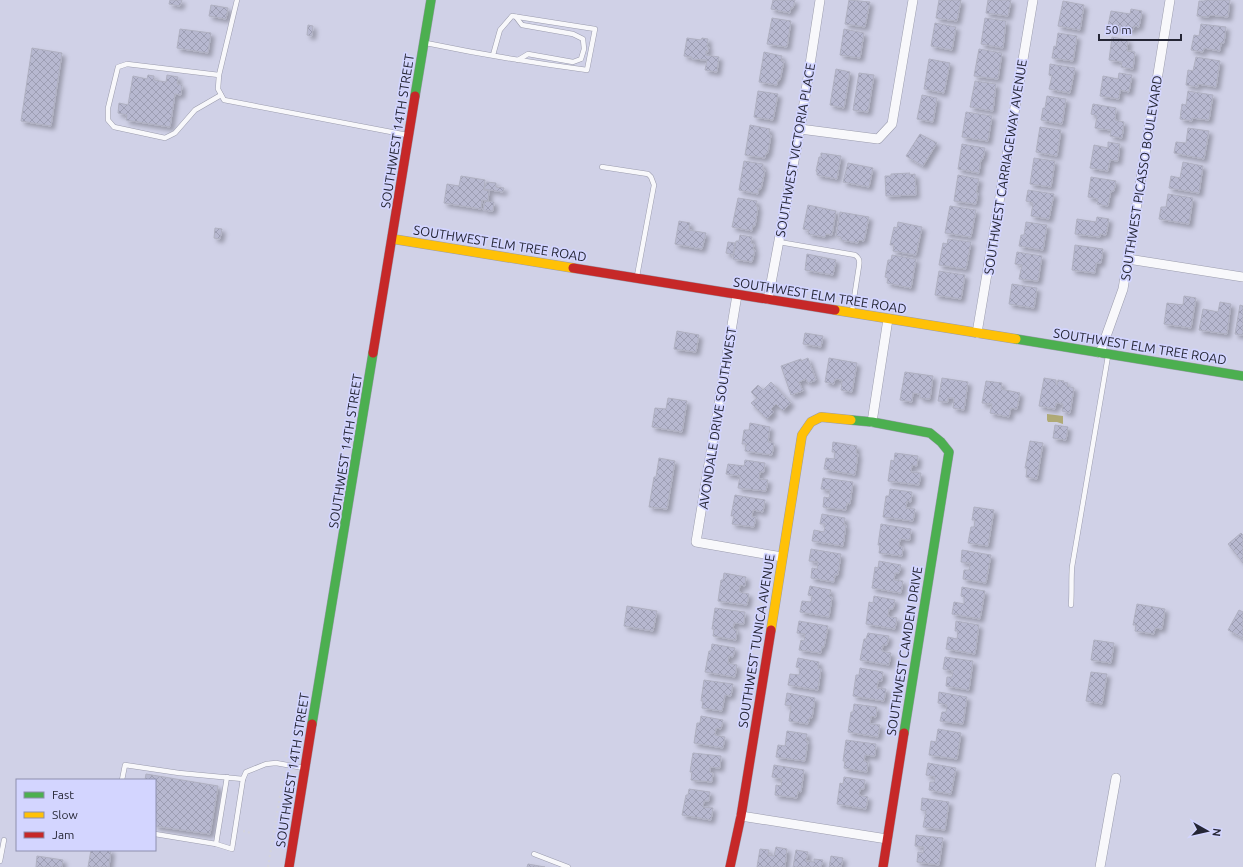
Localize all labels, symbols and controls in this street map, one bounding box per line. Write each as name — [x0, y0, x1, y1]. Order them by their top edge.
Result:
scale bar — [1099, 16, 1181, 42]
text: 50 m — [1105, 23, 1132, 36]
street label: SOUTHWEST 14TH STREET — [378, 53, 416, 209]
street label: SOUTHWEST CARRIAGEWAY AVENUE — [981, 58, 1029, 276]
street label: SOUTHWEST VICTORIA PLACE — [773, 62, 817, 238]
street label: SOUTHWEST PICASSO BOULEVARD — [1118, 74, 1164, 282]
street label: SOUTHWEST ELM TREE ROAD — [412, 222, 588, 264]
street label: SOUTHWEST ELM TREE ROAD — [732, 274, 908, 316]
street label: SOUTHWEST ELM TREE ROAD — [1052, 325, 1228, 367]
street label: AVONDALE DRIVE SOUTHWEST — [696, 326, 738, 510]
street label: SOUTHWEST 14TH STREET — [326, 373, 364, 529]
street label: SOUTHWEST TUNICA AVENUE — [735, 553, 777, 729]
street label: SOUTHWEST CAMDEN DRIVE — [884, 565, 924, 737]
street label: SOUTHWEST 14TH STREET — [273, 692, 311, 848]
legend — [16, 779, 156, 851]
text: Fast — [52, 788, 74, 801]
text: Slow — [52, 808, 78, 821]
north arrow — [1187, 811, 1227, 851]
text: N — [1210, 827, 1223, 837]
text: Jam — [52, 828, 74, 841]

